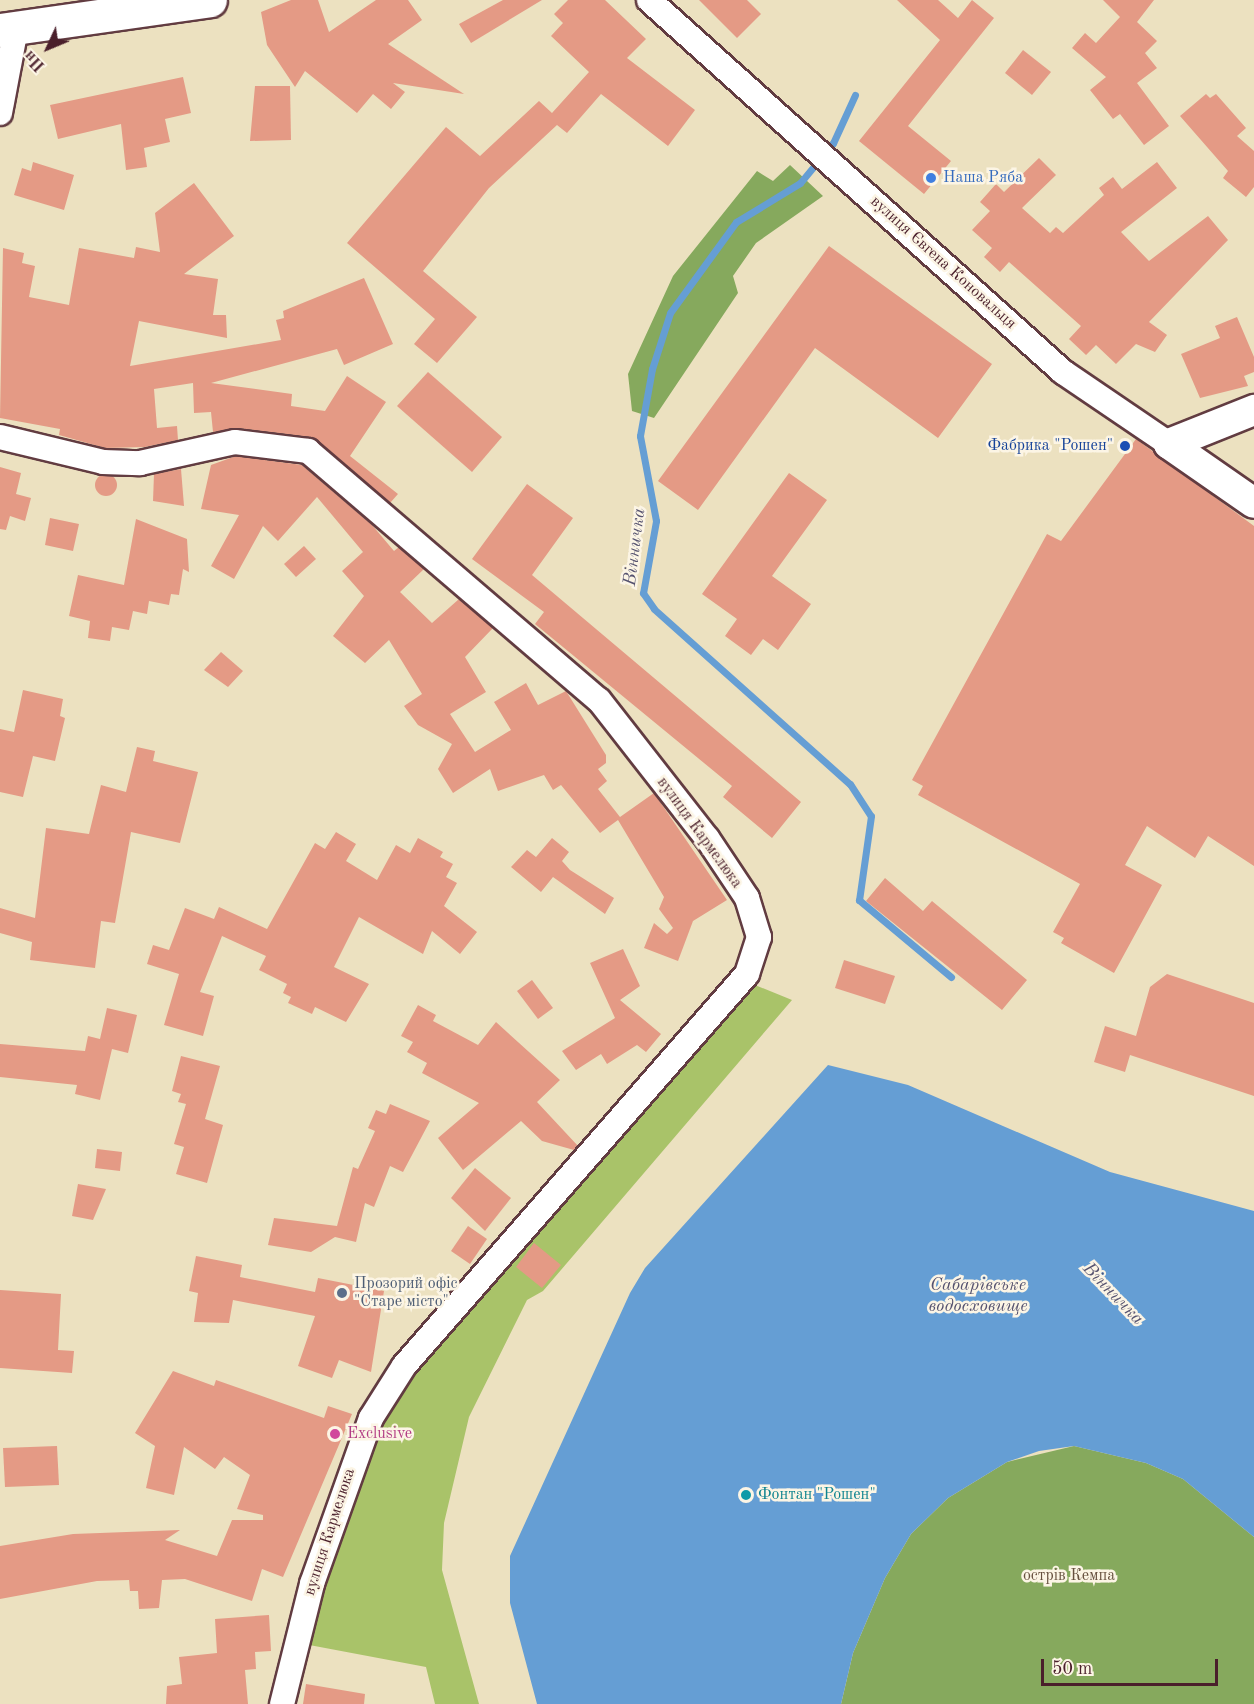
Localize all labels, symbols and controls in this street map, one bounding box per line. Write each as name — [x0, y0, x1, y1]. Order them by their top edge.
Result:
north arrow — [18, 18, 78, 78]
text: Пн — [22, 47, 48, 74]
place label: Наша Ряба — [943, 168, 1023, 188]
marker: Наша Ряба — [924, 171, 938, 185]
street label: вулиця Євгена Коновальця — [866, 192, 1020, 334]
place label: Фабрика "Рошен" — [988, 436, 1113, 456]
marker: Фабрика "Рошен" — [1118, 439, 1132, 453]
water label: Вінничка — [619, 507, 651, 587]
street label: вулиця Кармелюка — [652, 774, 746, 892]
water label: Вінничка — [1078, 1258, 1148, 1330]
place label: Прозорий офіс "Старе місто" — [354, 1274, 458, 1312]
water label: Сабарівське водосховище — [928, 1275, 1028, 1318]
marker: Прозорий офіс "Старе місто" — [335, 1286, 349, 1300]
place label: Exclusive — [347, 1424, 412, 1444]
marker: Exclusive — [328, 1427, 342, 1441]
street label: вулиця Кармелюка — [300, 1466, 360, 1598]
place label: Фонтан "Рошен" — [758, 1485, 876, 1505]
marker: Фонтан "Рошен" — [739, 1488, 753, 1502]
park label: острів Кемпа — [1023, 1566, 1115, 1586]
scale bar — [1044, 1647, 1221, 1685]
text: 50 m — [1052, 1660, 1092, 1678]

